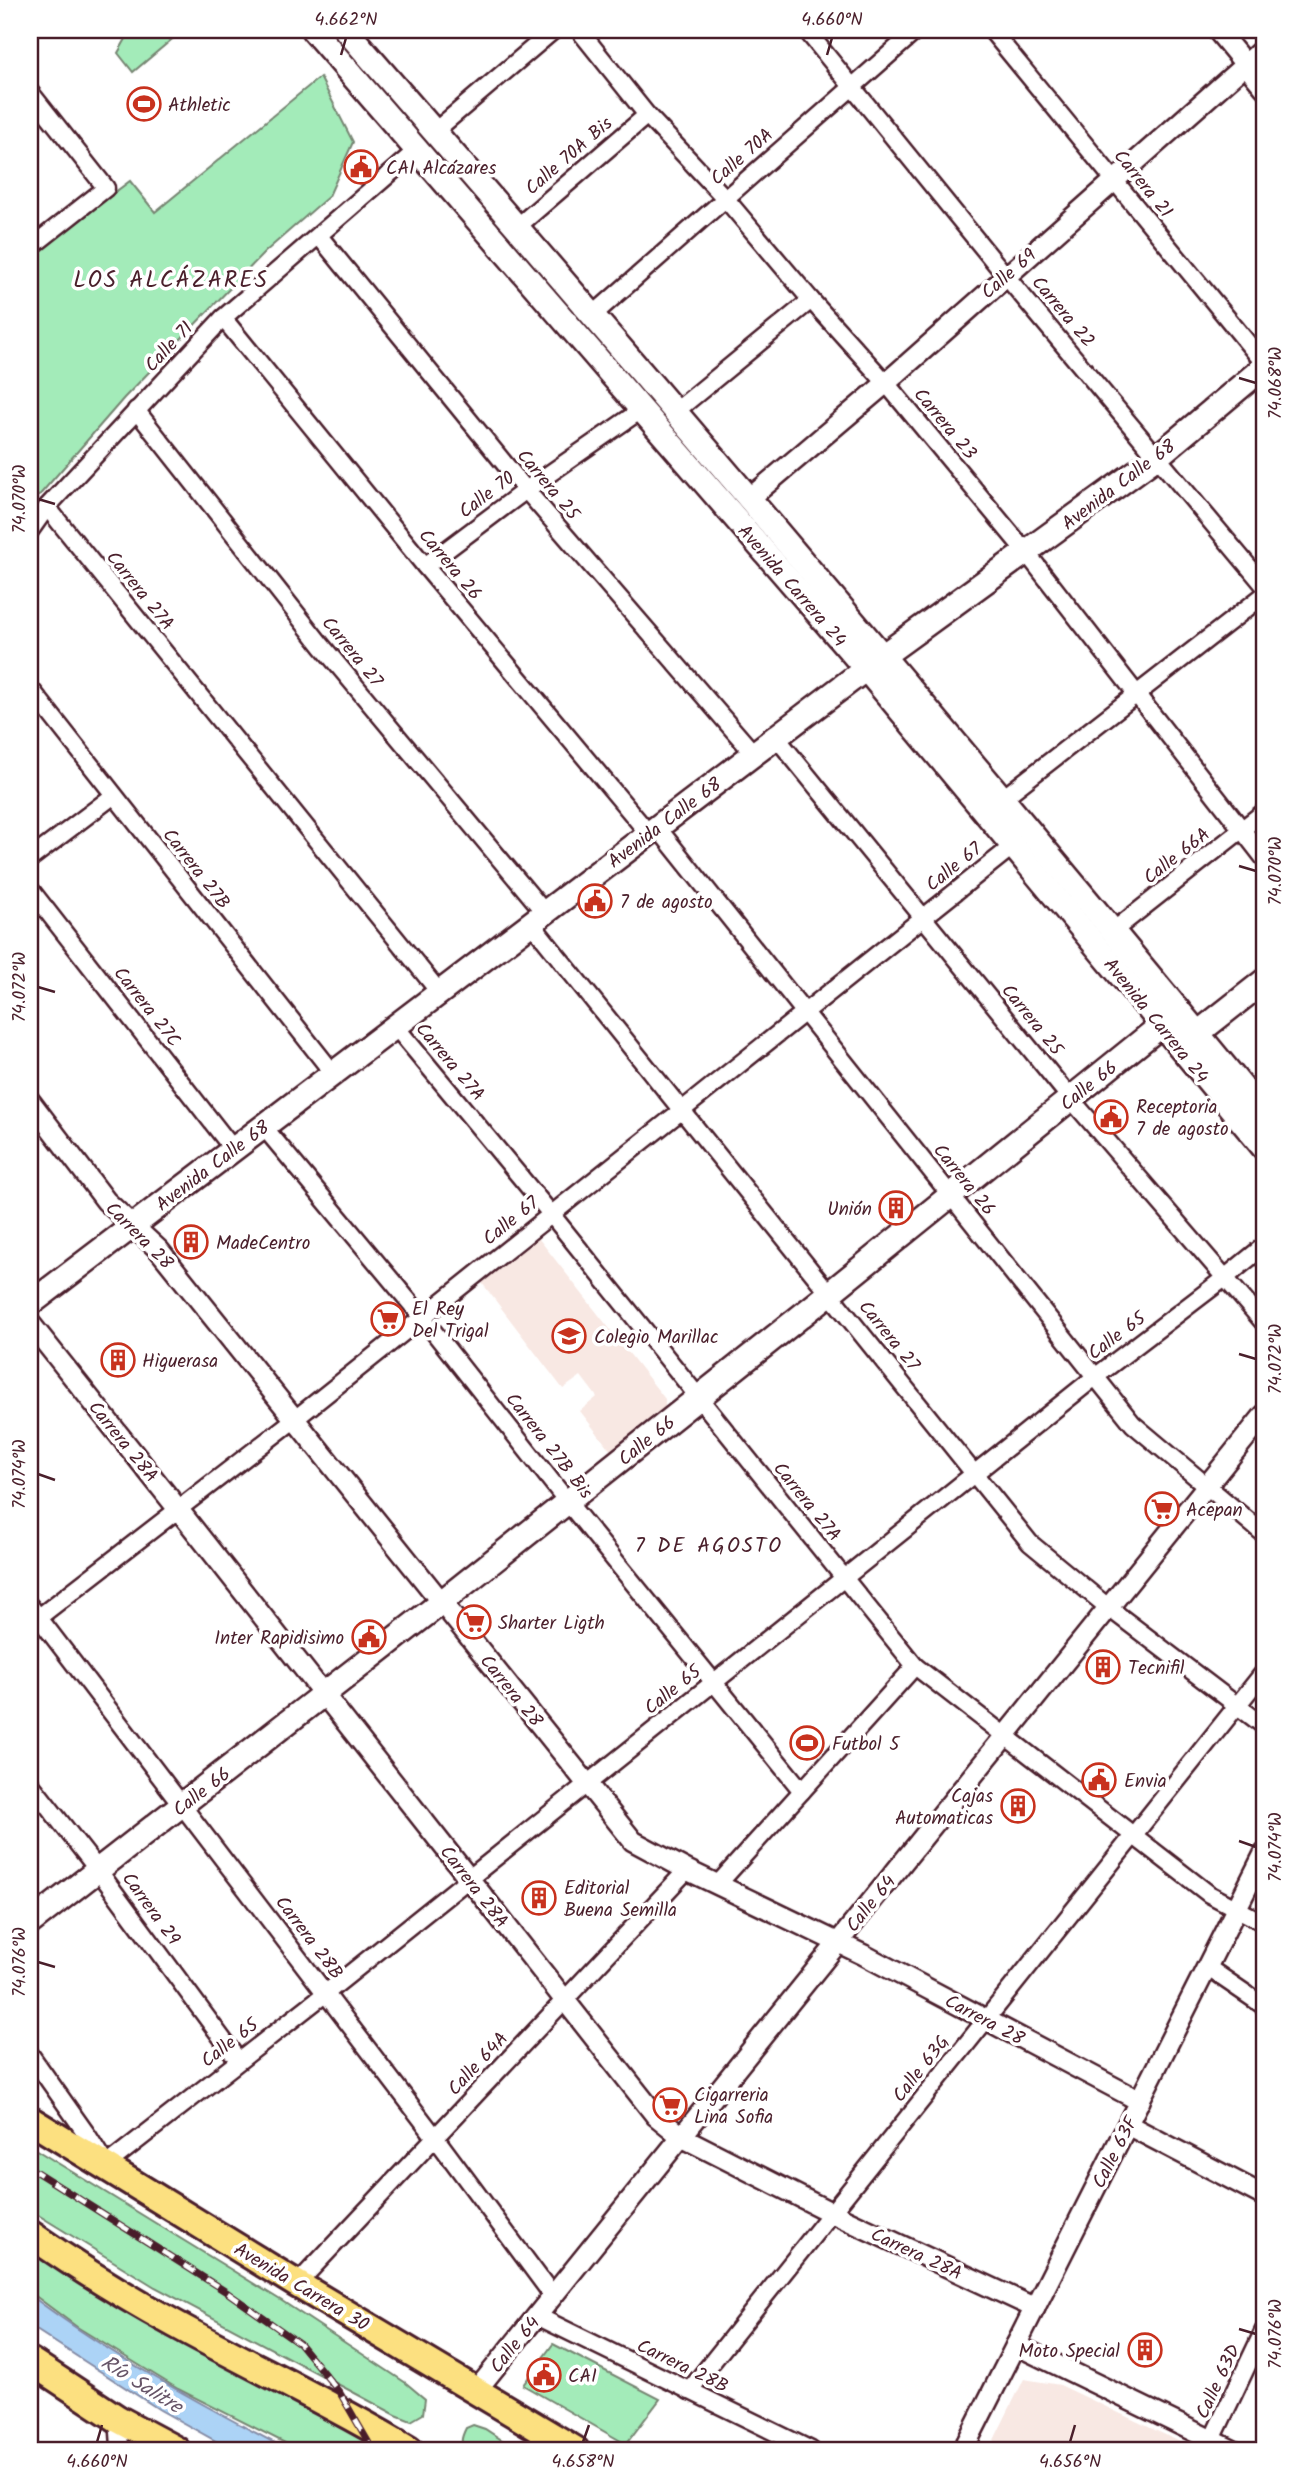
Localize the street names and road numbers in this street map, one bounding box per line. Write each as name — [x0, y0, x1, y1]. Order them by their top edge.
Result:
street label: Calle 70A Bis — [519, 110, 620, 203]
street label: Calle 70A — [704, 121, 781, 194]
street label: Carrera 21 — [1105, 143, 1180, 225]
street label: Calle 69 — [975, 242, 1044, 307]
street label: Carrera 22 — [1023, 270, 1102, 355]
street label: Calle 71 — [138, 315, 201, 380]
street label: Carrera 23 — [905, 382, 984, 467]
street label: Avenida Calle 68 — [1056, 432, 1183, 539]
street label: Carrera 25 — [509, 443, 588, 529]
street label: Calle 70 — [453, 464, 522, 527]
street label: Avenida Carrera 24 — [729, 518, 854, 654]
street label: Carrera 26 — [410, 523, 489, 608]
street label: Carrera 27A — [98, 545, 181, 638]
street label: Carrera 27 — [313, 610, 390, 695]
street label: Avenida Calle 68 — [602, 770, 729, 877]
street label: Calle 66A — [1137, 821, 1217, 893]
street label: Carrera 27B — [154, 822, 237, 916]
street label: Calle 67 — [920, 835, 990, 900]
street label: Avenida Carrera 24 — [1095, 952, 1216, 1091]
street label: Carrera 27C — [105, 960, 188, 1054]
street label: Carrera 25 — [993, 978, 1071, 1064]
street label: Carrera 27A — [407, 1016, 492, 1109]
street label: Calle 66 — [1054, 1054, 1125, 1119]
street label: Avenida Calle 68 — [150, 1113, 277, 1220]
street label: Carrera 26 — [925, 1137, 1002, 1223]
street label: Calle 67 — [477, 1189, 547, 1254]
street label: Carrera 28 — [97, 1195, 180, 1278]
street label: Carrera 27 — [850, 1294, 927, 1379]
street label: Calle 65 — [1082, 1304, 1154, 1369]
street label: Carrera 27B Bis — [497, 1386, 600, 1506]
street label: Carrera 28A — [80, 1395, 165, 1490]
street label: Calle 66 — [612, 1409, 683, 1474]
street label: Carrera 27A — [765, 1456, 848, 1549]
street label: Carrera 28 — [472, 1648, 550, 1735]
street label: Calle 65 — [638, 1657, 710, 1723]
street label: Calle 66 — [167, 1760, 238, 1825]
street label: Carrera 28A — [431, 1839, 515, 1935]
street label: Carrera 29 — [113, 1866, 187, 1952]
street label: Calle 64 — [839, 1869, 904, 1940]
street label: Carrera 28B — [267, 1890, 350, 1987]
street label: Carrera 28 — [939, 1987, 1030, 2055]
street label: Calle 65 — [195, 2010, 267, 2076]
street label: Calle 64A — [441, 2025, 516, 2103]
street label: Calle 63G — [885, 2029, 958, 2110]
street label: Calle 63F — [1085, 2110, 1148, 2194]
street label: Carrera 28A — [865, 2220, 967, 2289]
street label: Avenida Carrera 30 — [228, 2235, 374, 2340]
street label: Calle 64 — [483, 2310, 548, 2381]
street label: Carrera 28B — [631, 2332, 733, 2402]
street label: Calle 63D — [1188, 2340, 1249, 2424]

